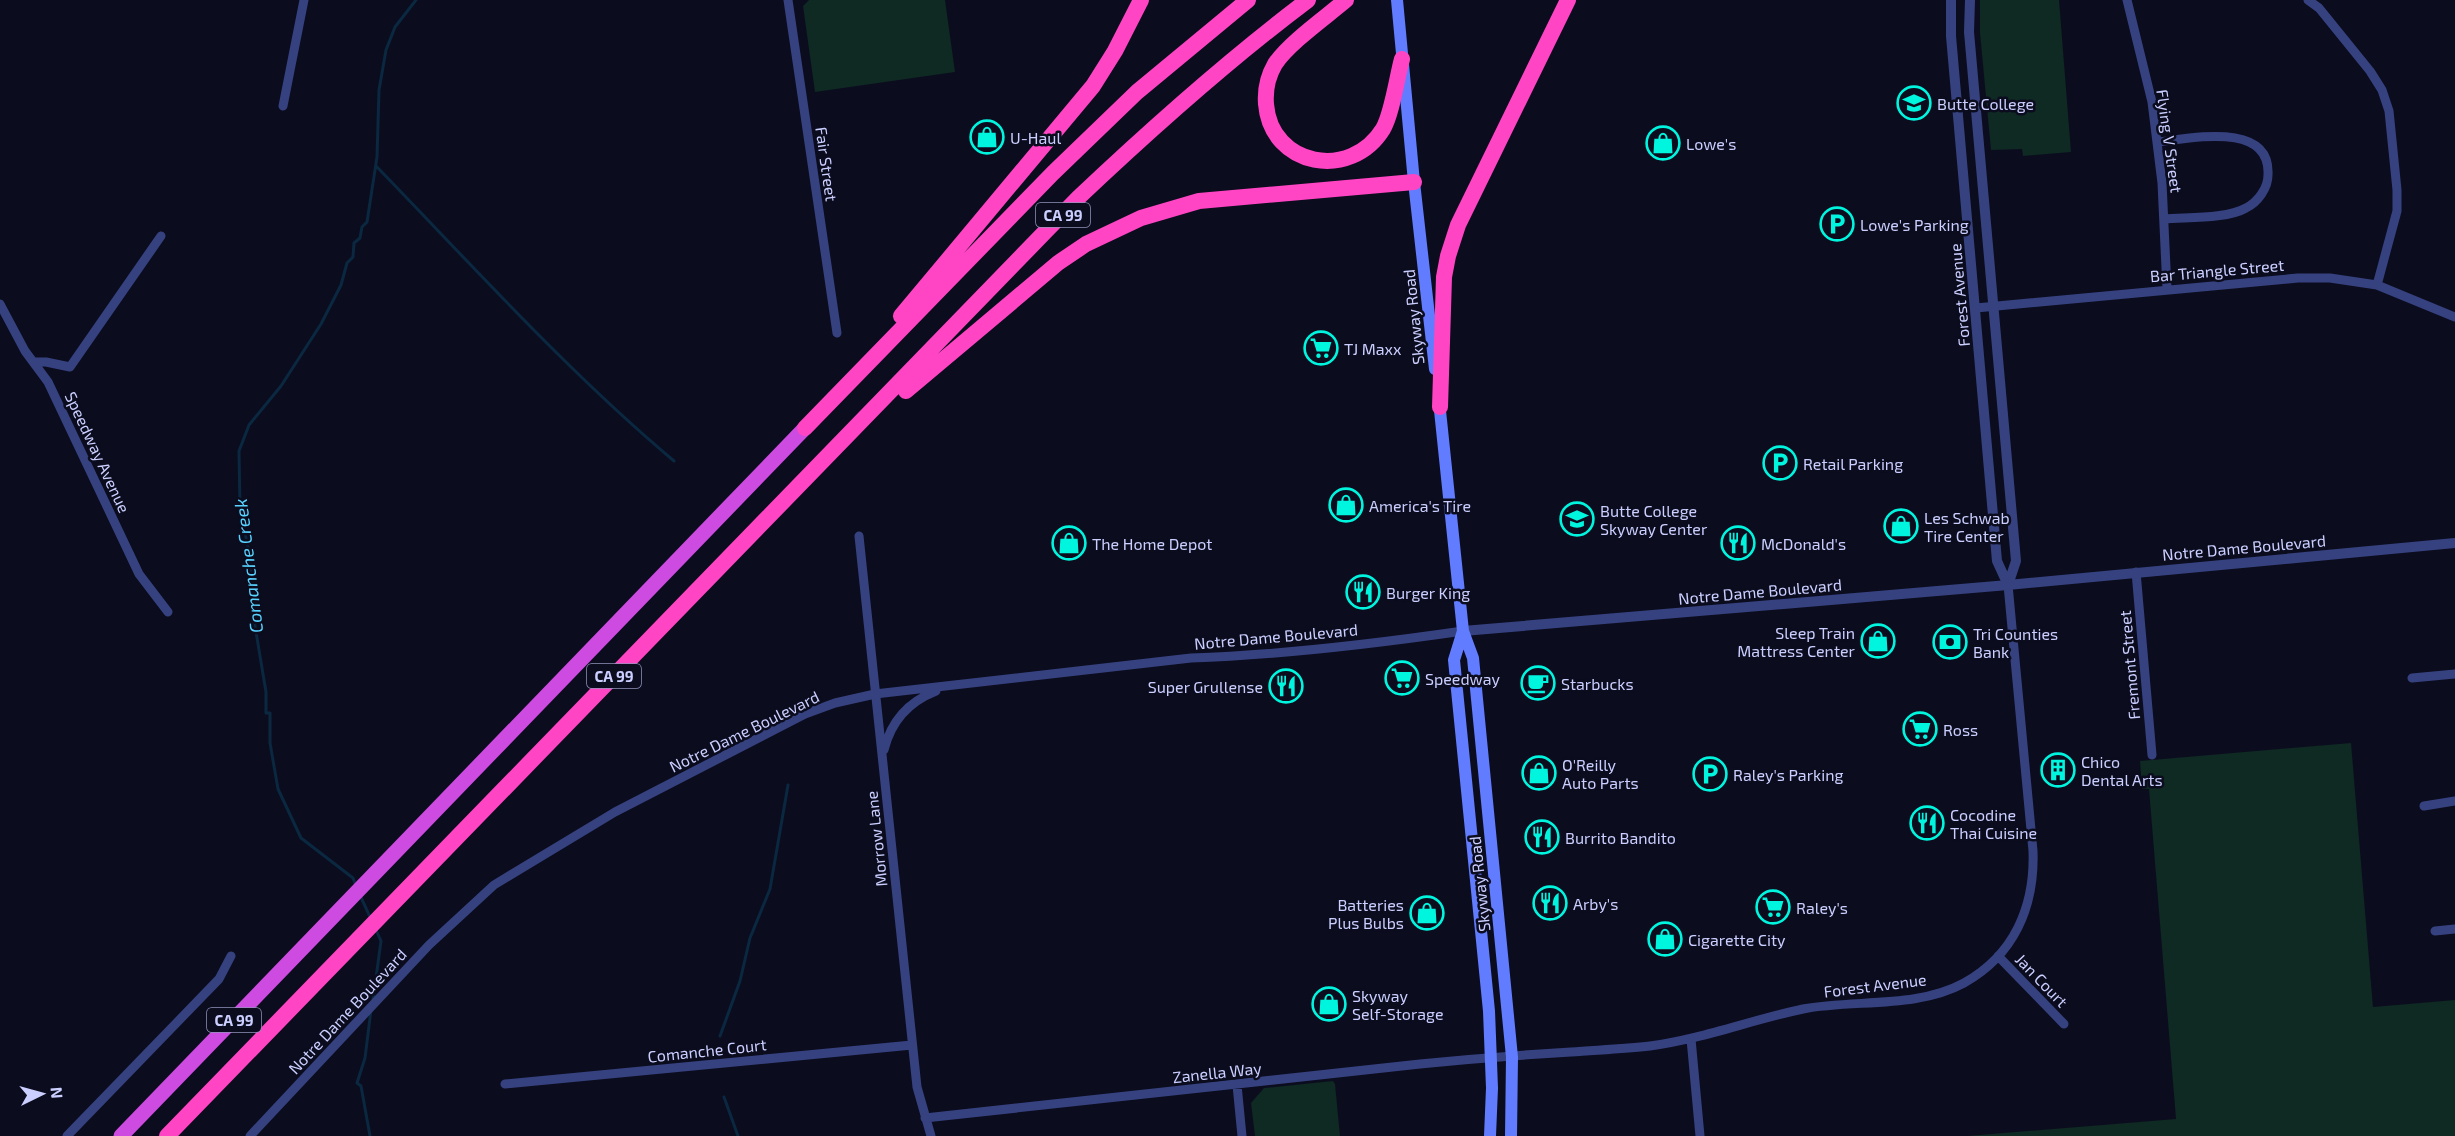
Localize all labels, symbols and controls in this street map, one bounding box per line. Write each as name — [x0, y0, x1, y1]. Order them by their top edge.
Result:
school or university icon: Butte College — [1896, 85, 1932, 121]
street label: Flying V Street — [2153, 88, 2187, 194]
place label: Butte College — [1937, 94, 2034, 113]
shop icon: U-Haul — [969, 119, 1005, 155]
street label: Fair Street — [812, 125, 842, 203]
shop icon: Lowe's — [1645, 125, 1681, 161]
place label: U-Haul — [1010, 128, 1061, 147]
place label: Lowe's — [1686, 134, 1736, 153]
road number: CA 99 — [1036, 203, 1090, 227]
parking icon: Lowe's Parking — [1819, 206, 1855, 242]
place label: Lowe's Parking — [1860, 215, 1969, 234]
street label: Forest Avenue — [1945, 243, 1973, 347]
street label: Bar Triangle Street — [2149, 255, 2285, 285]
street label: Skyway Road — [1399, 268, 1427, 366]
supermarket icon: TJ Maxx — [1303, 330, 1339, 366]
place label: TJ Maxx — [1344, 339, 1402, 358]
street label: Speedway Avenue — [62, 388, 134, 516]
parking icon: Retail Parking — [1762, 445, 1798, 481]
place label: Retail Parking — [1803, 454, 1903, 473]
shop icon: America's Tire — [1328, 487, 1364, 523]
place label: America's Tire — [1369, 496, 1471, 515]
water label: Comanche Creek — [229, 497, 267, 635]
school or university icon: Butte College Skyway Center — [1559, 501, 1595, 537]
place label: Butte College Skyway Center — [1600, 501, 1708, 538]
shop icon: Les Schwab Tire Center — [1883, 508, 1919, 544]
place label: Les Schwab Tire Center — [1924, 508, 2010, 545]
shop icon: The Home Depot — [1051, 525, 1087, 561]
restaurant icon: McDonald's — [1720, 525, 1756, 561]
street label: Notre Dame Boulevard — [2161, 530, 2327, 564]
place label: The Home Depot — [1092, 534, 1212, 553]
place label: McDonald's — [1761, 534, 1846, 553]
restaurant icon: Burger King — [1345, 574, 1381, 610]
street label: Notre Dame Boulevard — [1677, 574, 1843, 608]
place label: Burger King — [1386, 583, 1470, 602]
street label: Fremont Street — [2115, 610, 2143, 720]
street label: Notre Dame Boulevard — [1193, 619, 1359, 653]
place label: Sleep Train Mattress Center — [1737, 623, 1856, 660]
shop icon: Sleep Train Mattress Center — [1860, 623, 1896, 659]
bank icon: Tri Counties Bank — [1932, 624, 1968, 660]
place label: Tri Counties Bank — [1973, 624, 2058, 661]
supermarket icon: Speedway — [1384, 660, 1420, 696]
road number: CA 99 — [587, 664, 641, 688]
cafe icon: Starbucks — [1520, 665, 1556, 701]
restaurant icon: Super Grullense — [1268, 668, 1304, 704]
place label: Speedway — [1425, 669, 1501, 688]
place label: Starbucks — [1561, 674, 1634, 693]
place label: Super Grullense — [1148, 677, 1263, 696]
street label: Notre Dame Boulevard — [666, 686, 822, 776]
supermarket icon: Ross — [1902, 711, 1938, 747]
place label: Ross — [1943, 720, 1978, 739]
building icon: Chico Dental Arts — [2040, 752, 2076, 788]
place label: Chico Dental Arts — [2081, 752, 2163, 789]
shop icon: O'Reilly Auto Parts — [1521, 755, 1557, 791]
place label: O'Reilly Auto Parts — [1562, 755, 1639, 792]
parking icon: Raley's Parking — [1692, 756, 1728, 792]
place label: Raley's Parking — [1733, 765, 1843, 784]
street label: Morrow Lane — [862, 790, 890, 888]
restaurant icon: Cocodine Thai Cuisine — [1909, 805, 1945, 841]
place label: Cocodine Thai Cuisine — [1950, 805, 2037, 842]
restaurant icon: Burrito Bandito — [1524, 819, 1560, 855]
place label: Burrito Bandito — [1565, 828, 1676, 847]
street label: Skyway Road — [1465, 835, 1493, 933]
restaurant icon: Arby's — [1532, 885, 1568, 921]
supermarket icon: Raley's — [1755, 889, 1791, 925]
place label: Arby's — [1573, 894, 1618, 913]
place label: Batteries Plus Bulbs — [1328, 895, 1404, 932]
shop icon: Batteries Plus Bulbs — [1409, 895, 1445, 931]
place label: Raley's — [1796, 898, 1848, 917]
shop icon: Cigarette City — [1647, 921, 1683, 957]
place label: Cigarette City — [1688, 930, 1786, 949]
street label: Notre Dame Boulevard — [284, 944, 410, 1078]
street label: Jan Court — [2012, 949, 2072, 1011]
street label: Forest Avenue — [1823, 969, 1927, 1001]
shop icon: Skyway Self-Storage — [1311, 986, 1347, 1022]
place label: Skyway Self-Storage — [1352, 986, 1444, 1023]
road number: CA 99 — [207, 1008, 261, 1032]
street label: Comanche Court — [647, 1034, 767, 1066]
street label: Zanella Way — [1171, 1058, 1263, 1086]
north arrow — [12, 1064, 72, 1124]
text: N — [47, 1086, 67, 1099]

